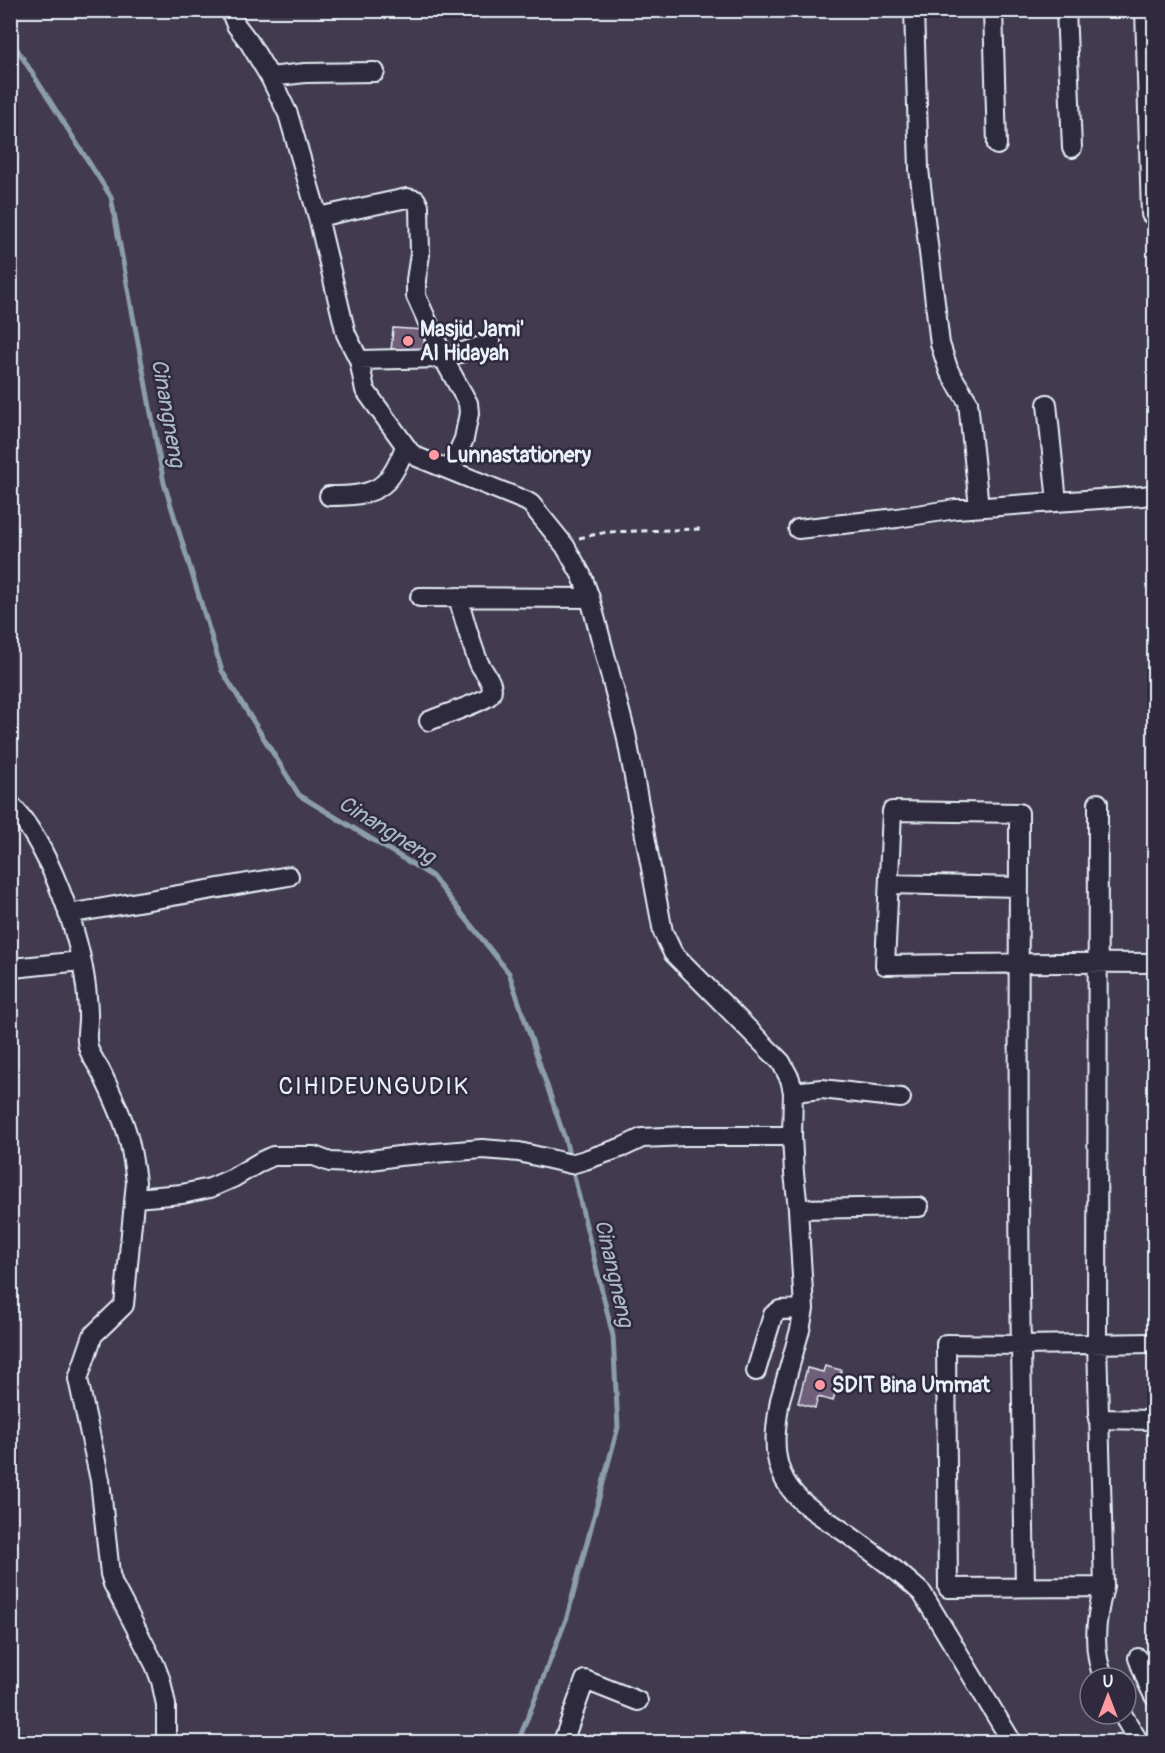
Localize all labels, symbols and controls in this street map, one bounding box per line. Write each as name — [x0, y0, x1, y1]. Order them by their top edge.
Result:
place label: Masjid Jami' Al Hidayah — [420, 316, 524, 367]
marker: Masjid Jami' Al Hidayah — [401, 334, 415, 348]
water label: Cinangneng — [145, 357, 192, 471]
place label: Lunnastationery — [446, 442, 591, 469]
marker: Lunnastationery — [427, 448, 441, 462]
water label: Cinangneng — [333, 789, 442, 872]
district label: CIHIDEUNGUDIK — [279, 1072, 469, 1101]
water label: Cinangneng — [588, 1217, 640, 1331]
place label: SDIT Bina Ummat — [832, 1372, 990, 1399]
marker: SDIT Bina Ummat — [813, 1378, 827, 1392]
north arrow — [1078, 1666, 1138, 1726]
text: U — [1103, 1672, 1114, 1692]

